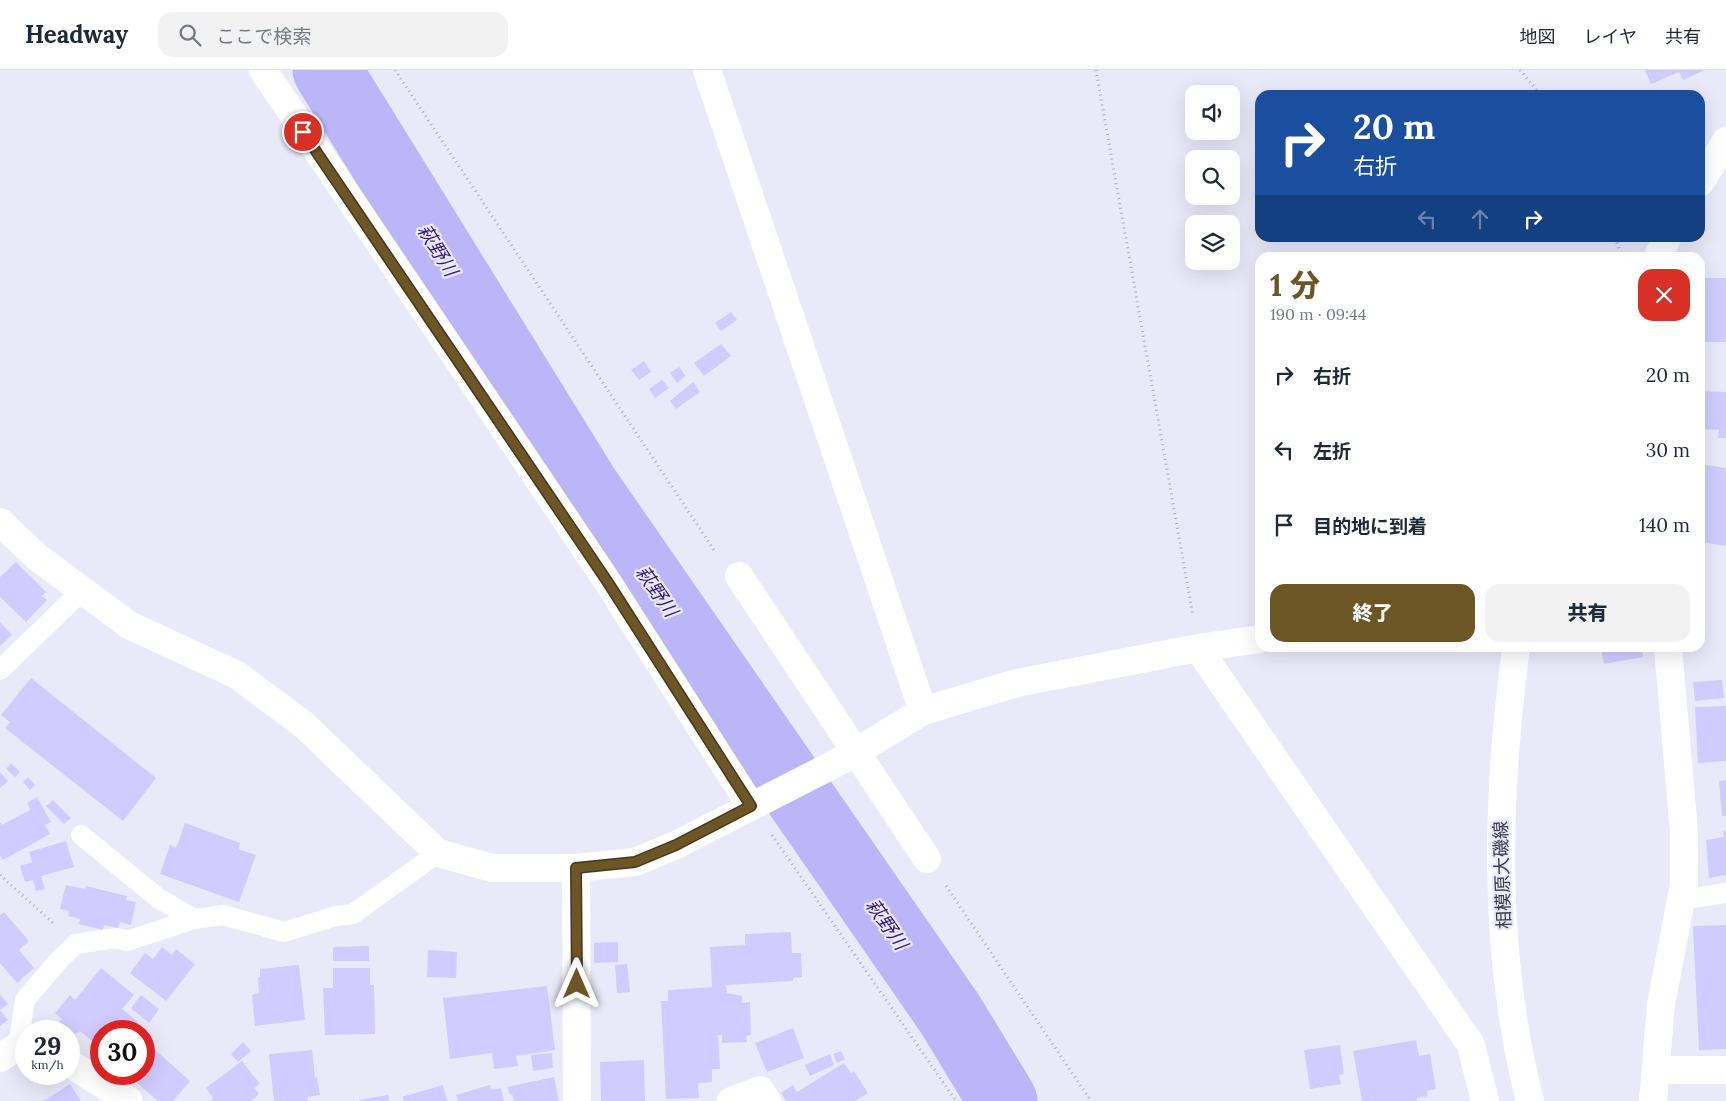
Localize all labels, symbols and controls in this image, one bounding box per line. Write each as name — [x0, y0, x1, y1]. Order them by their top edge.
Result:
search box — [158, 12, 508, 57]
text: Headway — [25, 19, 128, 50]
icon: search — [176, 21, 204, 49]
text: ここで検索 — [216, 24, 311, 48]
text: 地図 — [1520, 25, 1556, 48]
text: レイヤ — [1584, 25, 1637, 48]
text: 共有 — [1665, 25, 1701, 48]
map controls — [1185, 85, 1240, 270]
button: sound — [1185, 85, 1240, 140]
text: 20 m — [1353, 104, 1435, 149]
icon: right — [1270, 110, 1335, 175]
pin — [282, 111, 324, 153]
icon: arrive — [289, 118, 317, 146]
button: search — [1185, 150, 1240, 205]
text: 右折 — [1353, 152, 1397, 180]
icon: left — [1413, 205, 1441, 233]
icon: ahead — [1466, 205, 1494, 233]
icon: right — [1519, 205, 1547, 233]
button: layers — [1185, 215, 1240, 270]
water label: 萩野川 — [413, 219, 464, 282]
text: 1 分 — [1270, 266, 1320, 304]
button: close — [1638, 269, 1690, 321]
text: 190 m · 09:44 — [1270, 304, 1366, 324]
icon: right — [1270, 361, 1298, 389]
text: 20 m — [1646, 363, 1690, 387]
text: 右折 — [1313, 364, 1351, 388]
icon: left — [1270, 436, 1298, 464]
text: 30 m — [1646, 438, 1690, 462]
text: 左折 — [1313, 439, 1351, 463]
icon: arrive — [1270, 511, 1298, 539]
text: 140 m — [1639, 513, 1690, 537]
text: 目的地に到着 — [1313, 514, 1427, 538]
water label: 萩野川 — [631, 561, 684, 623]
button: 終了 — [1270, 584, 1475, 642]
button: 共有 — [1485, 584, 1690, 642]
street label: 相模原大磯線 — [1489, 821, 1515, 929]
water label: 萩野川 — [861, 894, 914, 956]
position arrow — [550, 957, 602, 1009]
speed limit sign: 30 — [90, 1020, 155, 1085]
text: 29 — [34, 1030, 61, 1062]
text: km/h — [31, 1057, 64, 1072]

